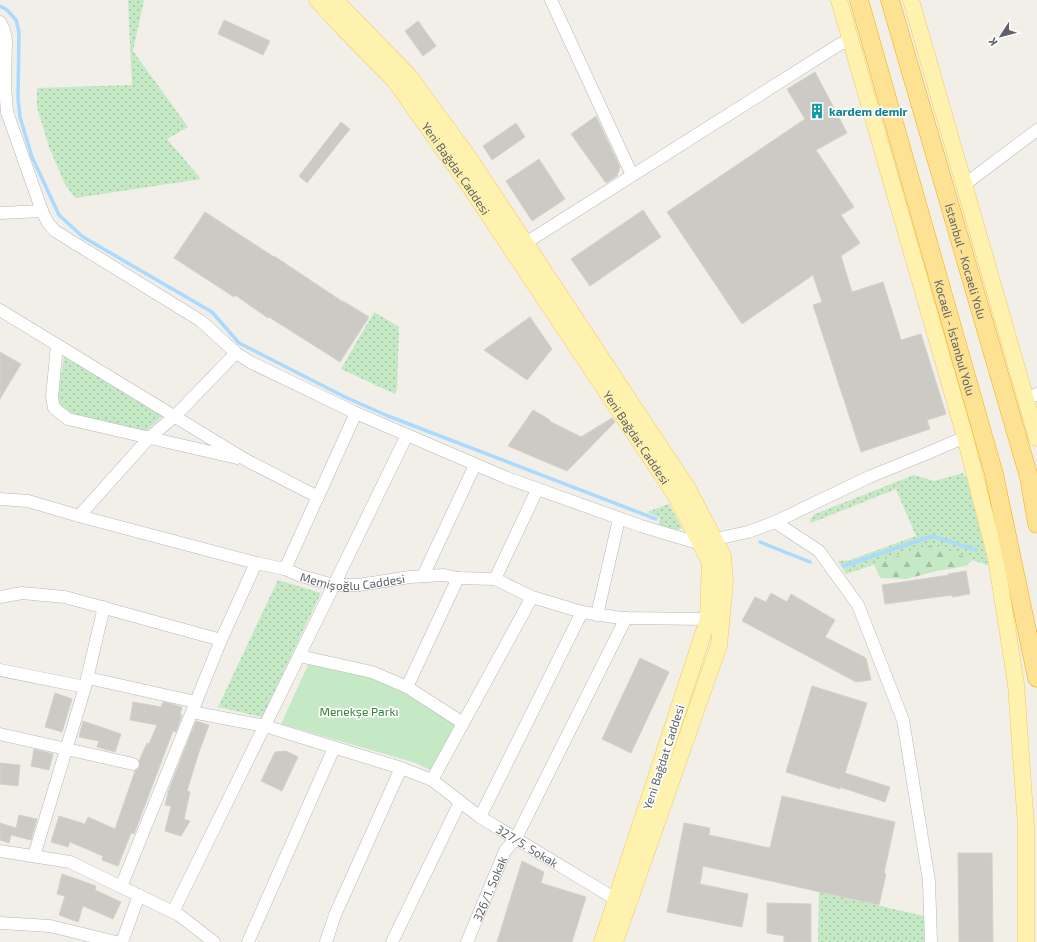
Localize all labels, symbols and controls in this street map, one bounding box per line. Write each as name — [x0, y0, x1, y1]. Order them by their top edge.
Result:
north arrow — [981, 16, 1021, 56]
text: K — [985, 36, 1000, 49]
building icon: kardem demir — [808, 102, 826, 120]
place label: kardem demir — [829, 104, 908, 118]
street label: Yeni Bağdat Caddesi — [419, 119, 493, 217]
street label: İstanbul - Kocaeli Yolu — [943, 202, 990, 321]
street label: Kocaeli - İstanbul Yolu — [932, 278, 978, 397]
street label: Yeni Bağdat Caddesi — [601, 388, 673, 487]
street label: Memişoğlu Caddesi — [299, 569, 406, 593]
street label: Yeni Bağdat Caddesi — [639, 703, 687, 811]
park label: Menekşe Parkı — [319, 704, 399, 719]
street label: 327/5. Sokak — [494, 822, 561, 870]
street label: 326/1. Sokak — [470, 854, 509, 923]

